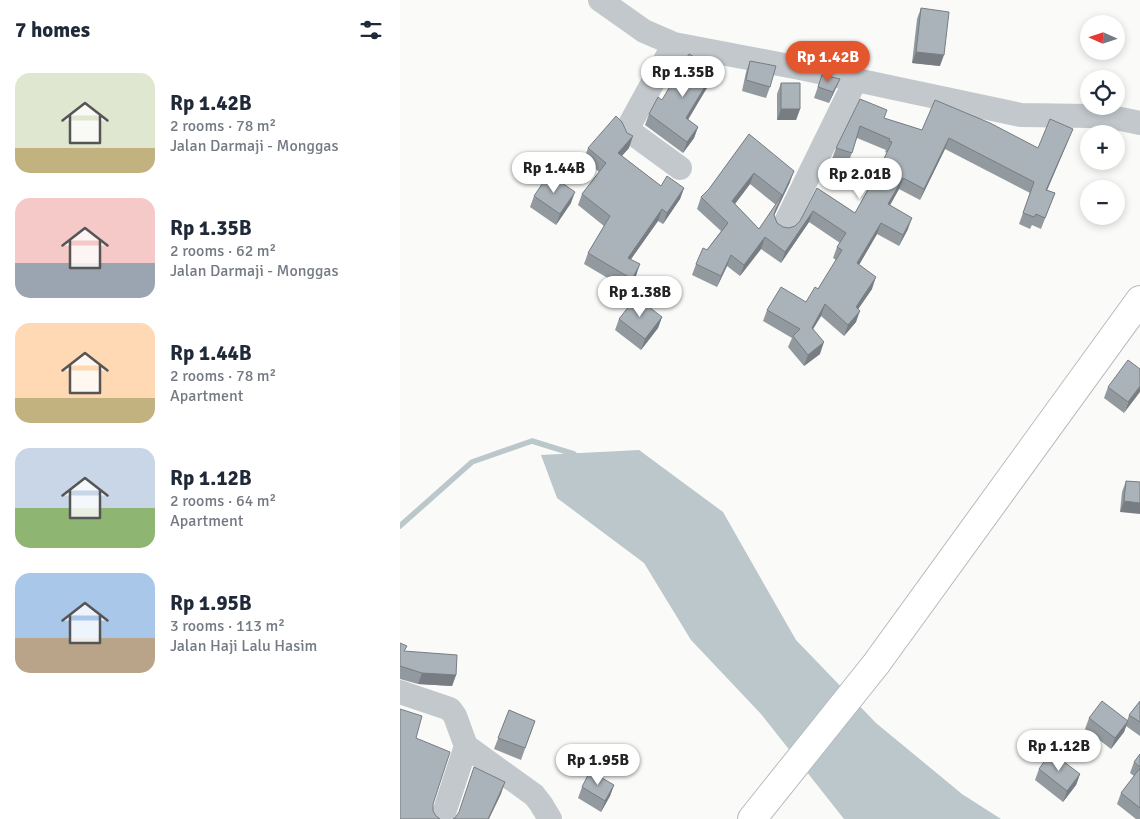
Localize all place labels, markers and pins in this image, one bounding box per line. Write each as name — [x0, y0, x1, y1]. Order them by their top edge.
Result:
pin: Rp 1.42B — [776, 41, 880, 83]
pin: Rp 1.35B — [631, 56, 735, 98]
pin: Rp 1.44B — [502, 152, 606, 194]
pin: Rp 2.01B — [808, 158, 912, 200]
pin: Rp 1.38B — [588, 276, 692, 318]
pin: Rp 1.12B — [1007, 730, 1111, 772]
pin: Rp 1.95B — [546, 744, 650, 786]

